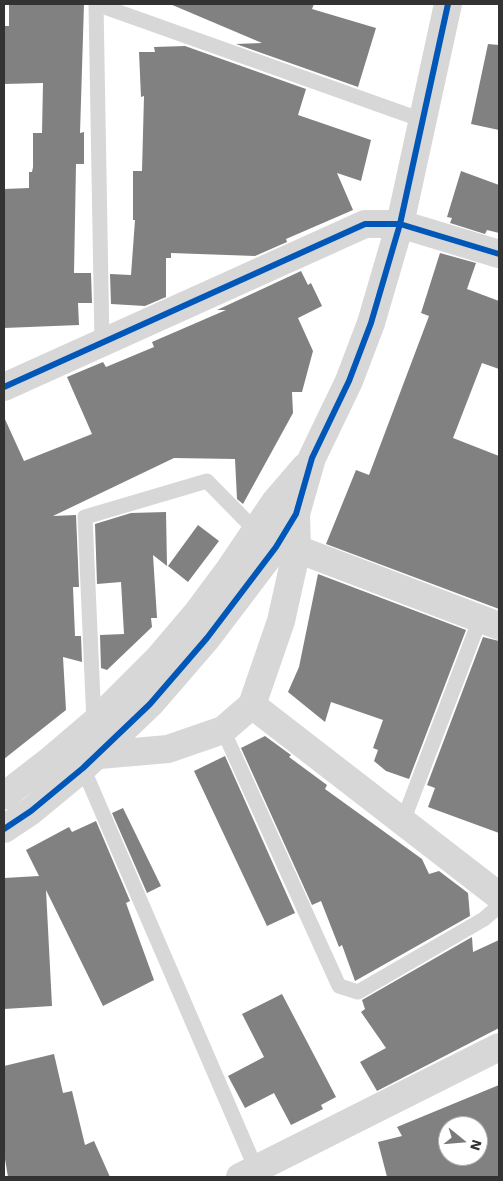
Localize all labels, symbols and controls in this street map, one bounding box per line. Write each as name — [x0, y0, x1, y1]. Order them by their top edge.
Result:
north arrow — [438, 1116, 488, 1166]
text: N — [467, 1138, 486, 1152]

